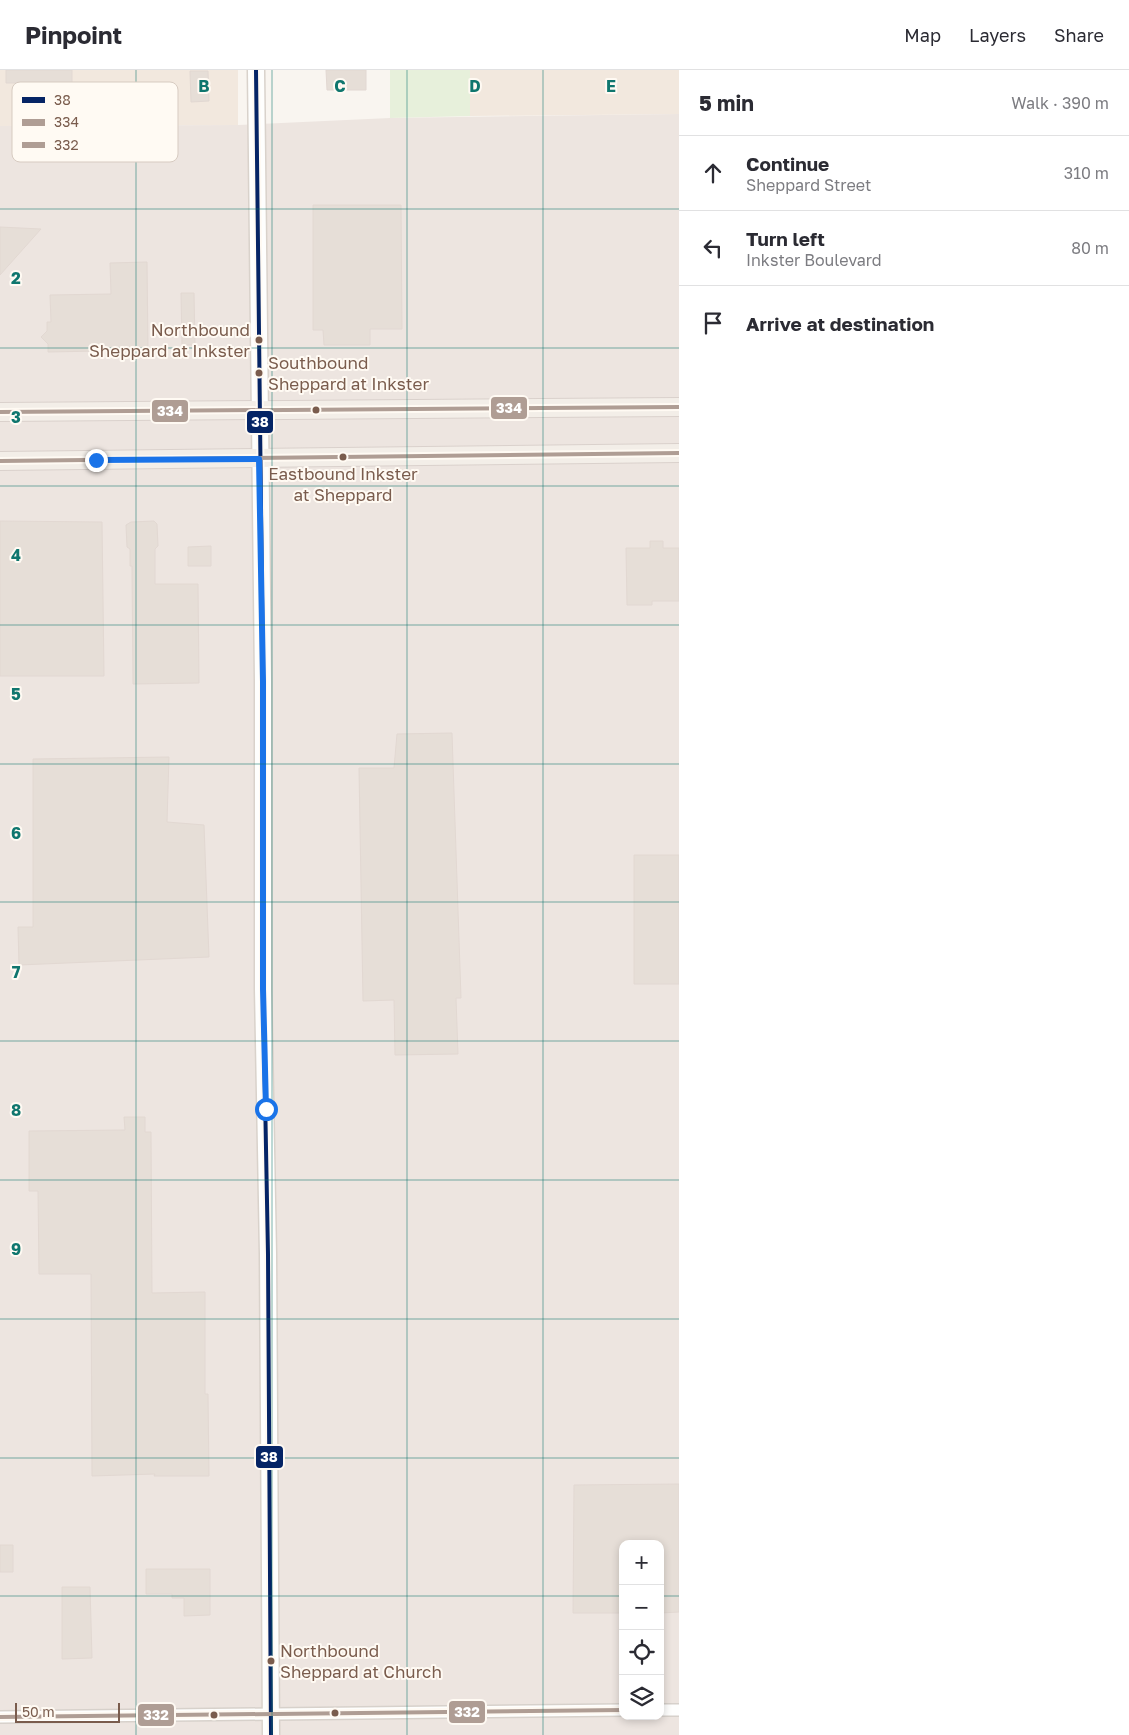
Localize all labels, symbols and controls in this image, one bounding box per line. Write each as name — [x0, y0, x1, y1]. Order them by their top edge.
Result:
text: Pinpoint — [25, 20, 122, 49]
text: Map — [904, 24, 941, 46]
text: Layers — [969, 24, 1026, 46]
text: Share — [1054, 24, 1104, 46]
text: B — [198, 76, 210, 96]
text: C — [334, 76, 346, 96]
text: D — [469, 76, 481, 96]
text: E — [606, 76, 616, 96]
legend — [12, 82, 178, 162]
text: 5 min — [699, 90, 754, 116]
text: 38 — [54, 91, 71, 108]
text: Walk · 390 m — [1011, 93, 1109, 113]
text: 334 — [54, 113, 79, 130]
text: 332 — [54, 136, 79, 153]
text: Continue — [746, 152, 829, 175]
icon: ahead — [699, 159, 727, 187]
text: 310 m — [1064, 163, 1109, 183]
text: Sheppard Street — [746, 175, 871, 195]
text: Turn left — [746, 227, 825, 250]
icon: left — [699, 234, 727, 262]
text: 80 m — [1071, 238, 1109, 258]
text: Inkster Boulevard — [746, 250, 882, 270]
text: 2 — [11, 268, 21, 288]
icon: arrive — [699, 309, 727, 337]
text: Arrive at destination — [746, 312, 934, 335]
place label: Northbound Sheppard at Inkster — [89, 319, 250, 361]
marker: Northbound Sheppard at Inkster — [254, 335, 264, 345]
place label: Southbound Sheppard at Inkster — [268, 352, 429, 394]
marker: Southbound Sheppard at Inkster — [254, 368, 264, 378]
line badge: 334 — [490, 396, 528, 420]
line badge: 334 — [151, 399, 189, 423]
text: 334 — [496, 399, 522, 416]
text: 334 — [157, 402, 183, 419]
unlabelled marker — [311, 405, 321, 415]
text: 3 — [11, 407, 21, 427]
line badge: 38 — [246, 410, 274, 434]
text: 38 — [251, 413, 269, 430]
route end — [85, 449, 108, 472]
marker: Eastbound Inkster at Sheppard — [338, 452, 348, 462]
place label: Eastbound Inkster at Sheppard — [268, 463, 418, 505]
text: 4 — [11, 545, 21, 565]
text: 5 — [11, 684, 21, 704]
text: 6 — [11, 823, 21, 843]
text: 7 — [12, 962, 21, 982]
route start — [255, 1098, 278, 1121]
text: 8 — [11, 1100, 21, 1120]
text: 9 — [11, 1239, 21, 1259]
line badge: 38 — [255, 1445, 284, 1469]
text: 38 — [260, 1448, 278, 1465]
map controls — [619, 1540, 664, 1720]
button: + — [619, 1540, 664, 1585]
button: − — [619, 1585, 664, 1630]
button: locate — [619, 1630, 664, 1675]
place label: Northbound Sheppard at Church — [280, 1640, 442, 1682]
marker: Northbound Sheppard at Church — [266, 1656, 276, 1666]
button: layers — [619, 1675, 664, 1720]
scale bar — [15, 1700, 120, 1723]
line badge: 332 — [448, 1700, 486, 1724]
text: 50 m — [22, 1703, 55, 1720]
line badge: 332 — [137, 1703, 175, 1727]
text: 332 — [454, 1703, 480, 1720]
text: 332 — [143, 1706, 169, 1723]
unlabelled marker — [330, 1708, 340, 1718]
unlabelled marker — [209, 1710, 219, 1720]

